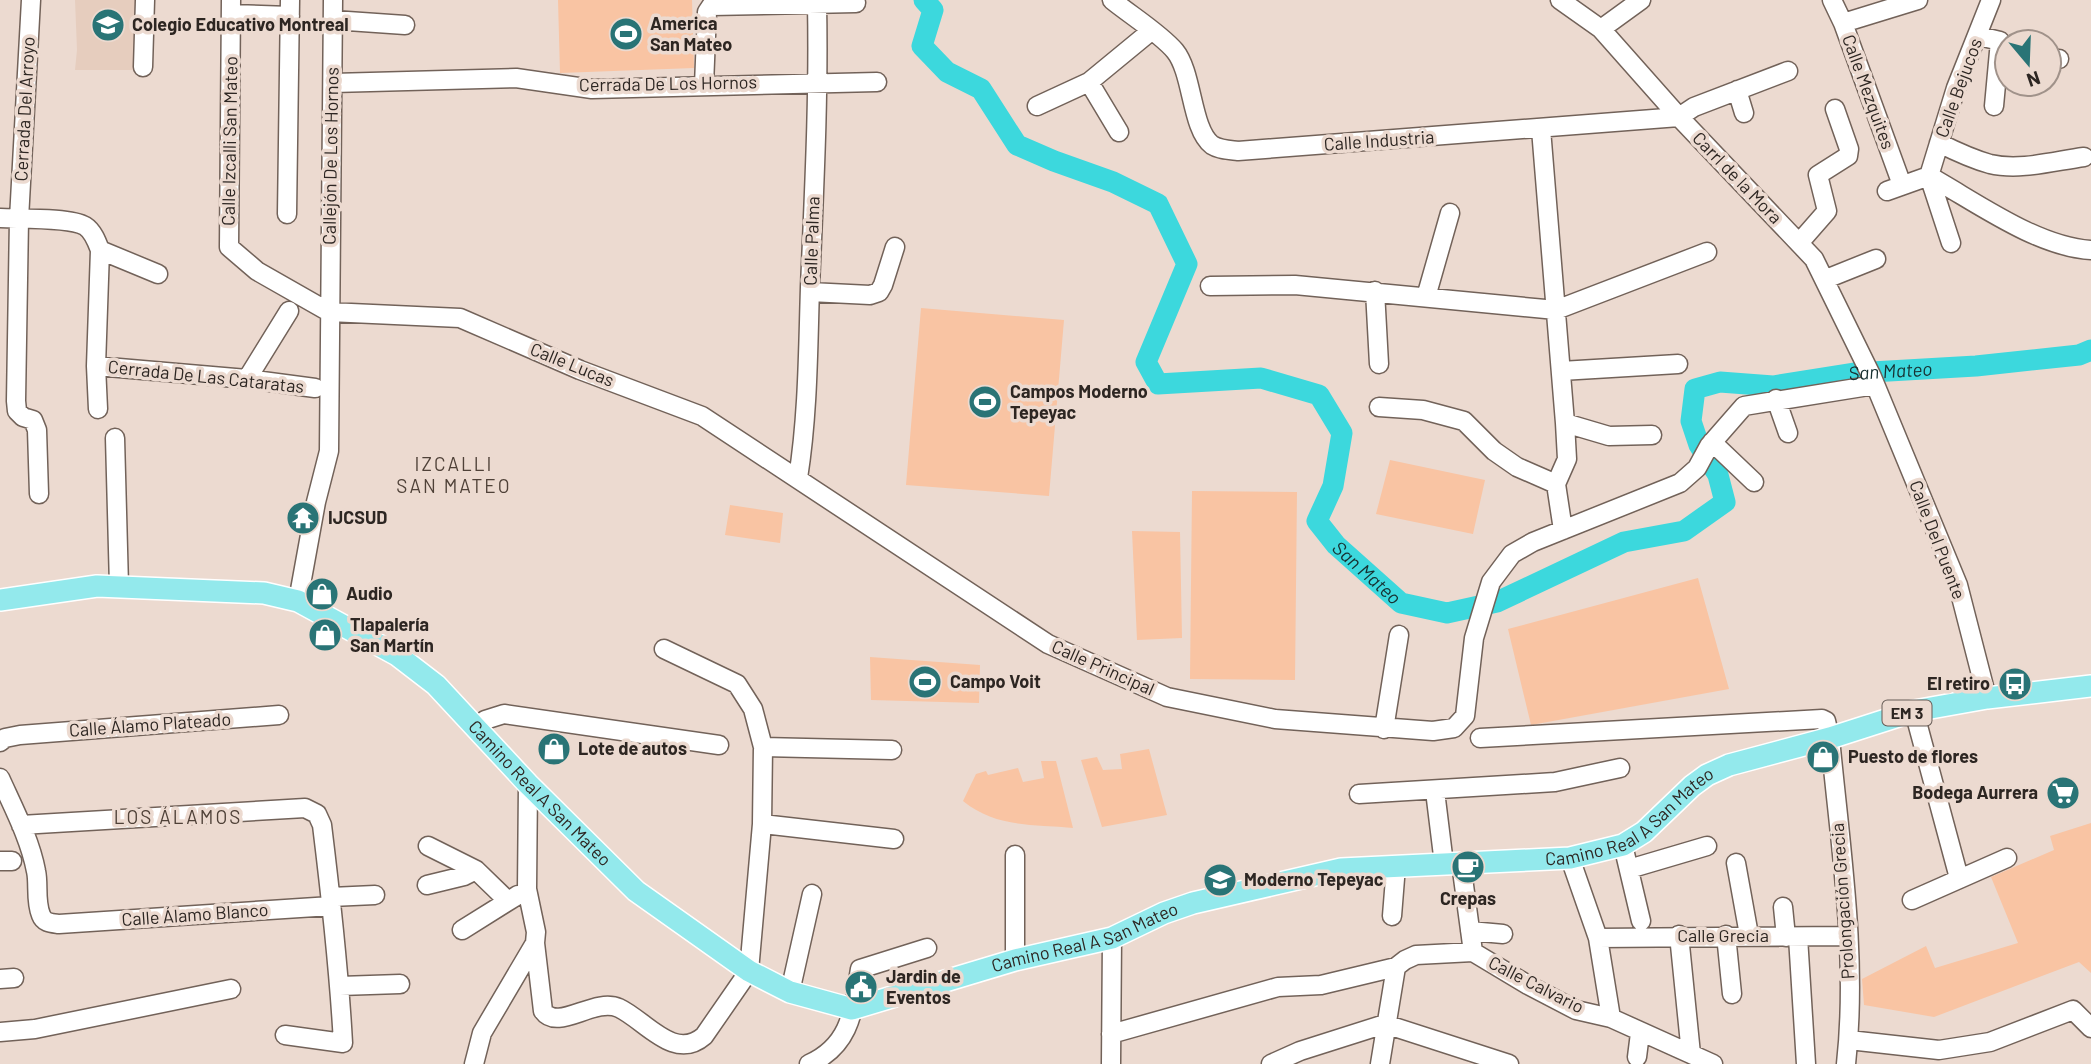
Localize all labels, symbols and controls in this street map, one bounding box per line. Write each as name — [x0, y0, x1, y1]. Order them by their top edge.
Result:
school or university icon: Colegio Educativo Montreal — [89, 6, 127, 44]
place label: America San Mateo — [650, 12, 732, 55]
place label: Colegio Educativo Montreal — [132, 13, 349, 35]
sports icon: America San Mateo — [607, 15, 645, 53]
north arrow — [1993, 28, 2063, 98]
street label: Calle Mezquites — [1838, 31, 1900, 152]
street label: Calle Bejucos — [1930, 35, 1986, 140]
street label: Cerrada Del Arroyo — [9, 36, 39, 182]
street label: Calle Izcalli San Mateo — [217, 56, 241, 226]
street label: Callejón De Los Hornos — [317, 67, 343, 245]
text: N — [2024, 67, 2043, 92]
street label: Cerrada De Los Hornos — [579, 70, 757, 96]
street label: Calle Industria — [1323, 125, 1435, 155]
street label: Carrl de la Mora — [1688, 127, 1787, 228]
street label: Calle Palma — [798, 196, 824, 286]
street label: Calle Lucas — [527, 337, 618, 391]
street label: Cerrada De Las Cataratas — [107, 355, 305, 397]
water label: San Mateo — [1846, 357, 1933, 385]
place label: Campos Moderno Tepeyac — [1010, 380, 1148, 423]
sports icon: Campos Moderno Tepeyac — [966, 383, 1004, 421]
district label: IZCALLI SAN MATEO — [396, 452, 512, 497]
street label: Calle Del Puente — [1905, 477, 1971, 602]
temple icon: IJCSUD — [284, 499, 322, 537]
place label: IJCSUD — [328, 506, 387, 528]
water label: San Mateo — [1328, 536, 1406, 609]
shop icon: Audio — [303, 575, 341, 613]
place label: Audio — [346, 582, 393, 604]
place label: Tlapalería San Martín — [350, 613, 434, 656]
shop icon: Tlapalería San Martín — [306, 616, 344, 654]
street label: Calle Principal — [1049, 635, 1158, 700]
sports icon: Campo Voit — [906, 663, 944, 701]
bus stop icon: El retiro — [1996, 665, 2034, 703]
place label: Campo Voit — [950, 670, 1041, 692]
place label: El retiro — [1927, 672, 1990, 694]
road number: EM 3 — [1882, 700, 1932, 726]
street label: Calle Álamo Plateado — [68, 707, 232, 741]
street label: Camino Real A San Mateo — [464, 715, 616, 870]
shop icon: Lote de autos — [535, 730, 573, 768]
place label: Lote de autos — [578, 737, 687, 759]
shop icon: Puesto de flores — [1804, 738, 1842, 776]
place label: Puesto de flores — [1848, 745, 1978, 767]
street label: Camino Real A San Mateo — [1545, 762, 1717, 869]
supermarket icon: Bodega Aurrera — [2044, 774, 2082, 812]
place label: Bodega Aurrera — [1912, 781, 2038, 803]
district label: LOS ÁLAMOS — [114, 805, 242, 828]
street label: Prolongación Grecia — [1826, 822, 1858, 980]
cafe icon: Crepas — [1449, 848, 1487, 886]
school or university icon: Moderno Tepeyac — [1201, 861, 1239, 899]
place label: Moderno Tepeyac — [1244, 868, 1384, 890]
place label: Crepas — [1440, 887, 1496, 909]
street label: Camino Real A San Mateo — [989, 897, 1181, 976]
street label: Calle Álamo Blanco — [121, 898, 269, 930]
street label: Calle Grecia — [1677, 924, 1769, 946]
street label: Calle Calvario — [1485, 951, 1588, 1018]
place label: Jardin de Eventos — [886, 965, 961, 1008]
public building icon: Jardin de Eventos — [842, 968, 880, 1006]

